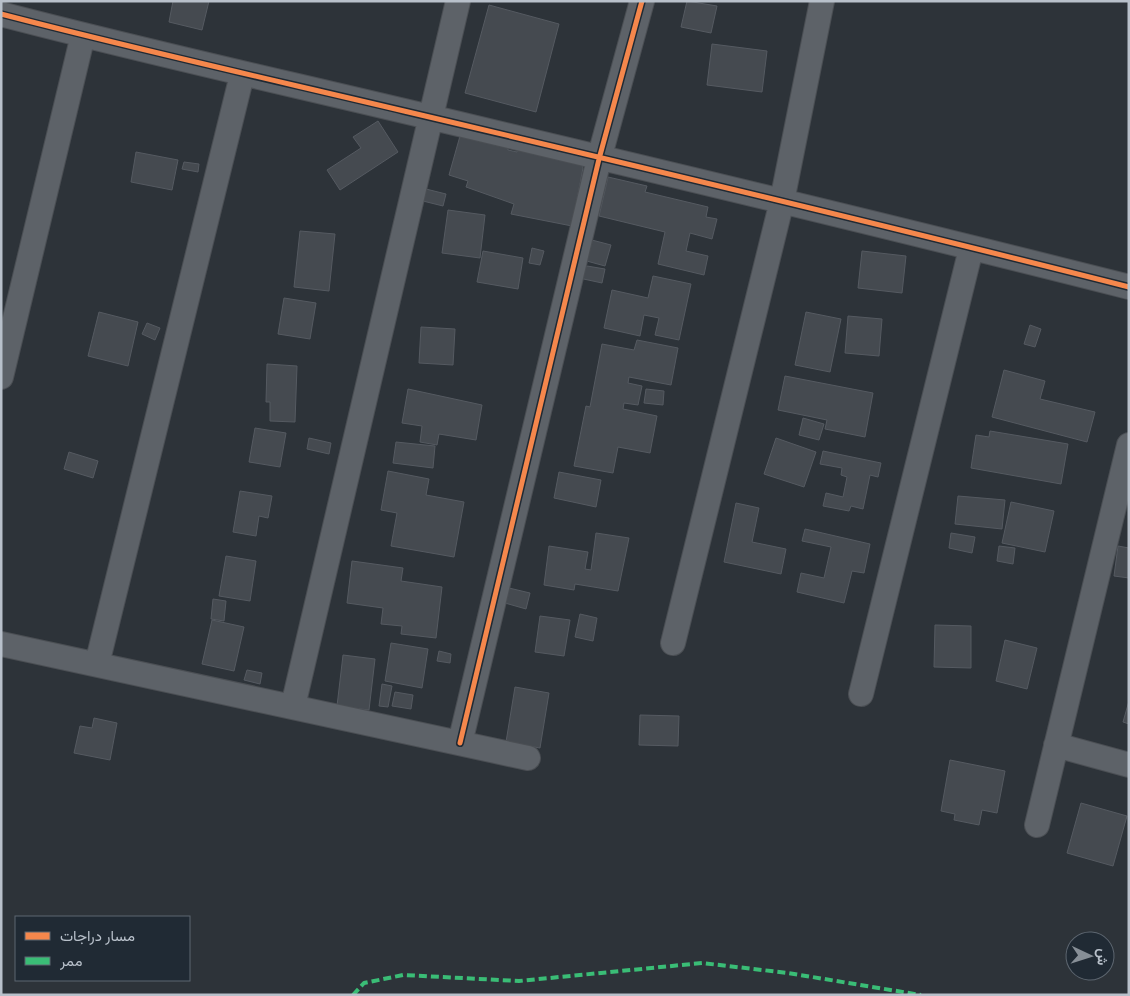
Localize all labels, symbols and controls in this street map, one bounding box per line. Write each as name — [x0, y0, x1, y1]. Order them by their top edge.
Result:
legend — [15, 916, 190, 981]
text: مسار دراجات — [60, 925, 135, 946]
north arrow — [1065, 931, 1115, 981]
text: ش — [1093, 948, 1113, 966]
text: ممر — [59, 950, 82, 971]

